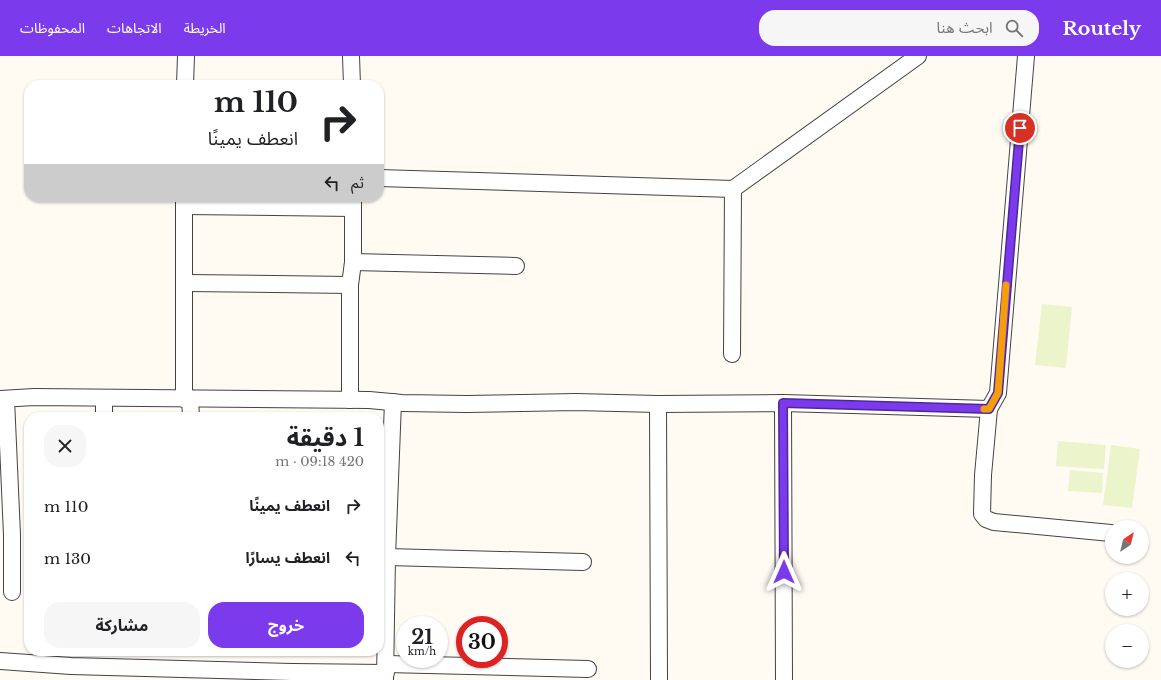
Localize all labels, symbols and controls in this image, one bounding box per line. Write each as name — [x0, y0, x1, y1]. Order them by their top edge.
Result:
search box — [759, 10, 1039, 46]
icon: search — [1003, 17, 1025, 39]
text: Routely — [1063, 17, 1141, 40]
text: ابحث هنا — [937, 18, 993, 37]
text: المحفوظات — [20, 19, 85, 37]
text: الاتجاهات — [107, 19, 162, 37]
text: الخريطة — [184, 19, 226, 37]
text: 110 m — [214, 85, 298, 120]
icon: right — [312, 96, 364, 148]
pin — [1003, 111, 1037, 145]
icon: arrive — [1009, 117, 1031, 139]
text: انعطف يمينًا — [208, 128, 298, 150]
icon: left — [321, 172, 343, 194]
text: ثم — [351, 173, 364, 192]
text: 1 دقيقة — [287, 423, 364, 452]
button: close — [44, 425, 86, 467]
text: 420 m · 09:18 — [275, 453, 364, 470]
icon: right — [342, 495, 364, 517]
text: انعطف يمينًا — [249, 496, 330, 515]
text: 110 m — [44, 497, 89, 516]
north arrow — [1105, 520, 1149, 564]
map controls — [1105, 520, 1149, 668]
icon: left — [342, 547, 364, 569]
text: انعطف يسارًا — [245, 548, 330, 567]
text: 130 m — [44, 549, 91, 568]
position arrow — [763, 551, 805, 593]
button: + — [1105, 572, 1149, 616]
button: مشاركة — [44, 602, 200, 648]
button: خروج — [208, 602, 364, 648]
speed limit sign: 30 — [456, 616, 508, 668]
button: − — [1105, 624, 1149, 668]
text: 21 — [411, 625, 433, 649]
text: km/h — [408, 645, 436, 658]

